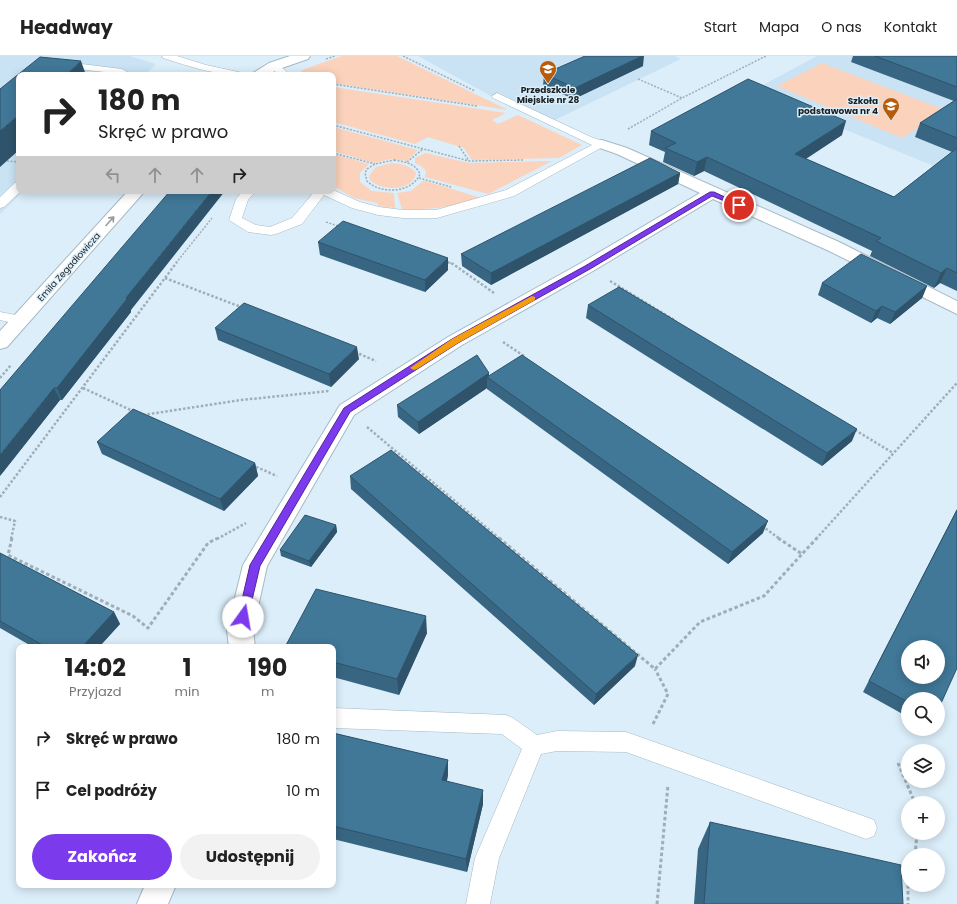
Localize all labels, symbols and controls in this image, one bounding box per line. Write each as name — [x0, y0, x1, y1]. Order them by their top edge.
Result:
text: Headway — [20, 14, 113, 41]
text: Start — [704, 17, 737, 37]
text: Mapa — [759, 17, 799, 37]
text: O nas — [821, 17, 862, 37]
text: Kontakt — [884, 17, 937, 37]
school or university icon: Przedszkole Miejskie nr 28 — [538, 59, 558, 84]
text: 180 m — [98, 81, 181, 120]
place label: Przedszkole Miejskie nr 28 — [517, 84, 579, 106]
icon: right — [32, 88, 84, 140]
place label: Szkoła podstawowa nr 4 — [798, 95, 878, 117]
school or university icon: Szkoła podstawowa nr 4 — [881, 96, 901, 121]
text: Skręć w prawo — [98, 119, 228, 144]
icon: left — [102, 164, 124, 186]
icon: ahead — [144, 164, 166, 186]
icon: ahead — [186, 164, 208, 186]
icon: right — [228, 164, 250, 186]
pin — [722, 188, 756, 222]
icon: arrive — [728, 194, 750, 216]
one-way arrow — [106, 216, 115, 226]
street label: Emila Zegadłowicza — [35, 230, 103, 304]
position arrow — [222, 596, 264, 638]
map controls — [901, 640, 945, 892]
button: sound — [901, 640, 945, 684]
text: 14:02 — [65, 651, 126, 684]
text: 1 — [182, 651, 192, 684]
text: 190 — [248, 651, 287, 684]
text: Przyjazd — [69, 682, 121, 701]
text: min — [175, 682, 199, 701]
text: m — [261, 682, 274, 701]
button: search — [901, 692, 945, 736]
icon: right — [32, 727, 54, 749]
text: Skręć w prawo — [66, 728, 178, 749]
text: 180 m — [277, 728, 320, 749]
button: layers — [901, 744, 945, 788]
icon: arrive — [32, 779, 54, 801]
text: Cel podróży — [66, 780, 157, 801]
text: 10 m — [286, 780, 320, 801]
button: + — [901, 796, 945, 840]
button: Zakończ — [32, 834, 172, 880]
button: Udostępnij — [180, 834, 320, 880]
button: − — [901, 848, 945, 892]

